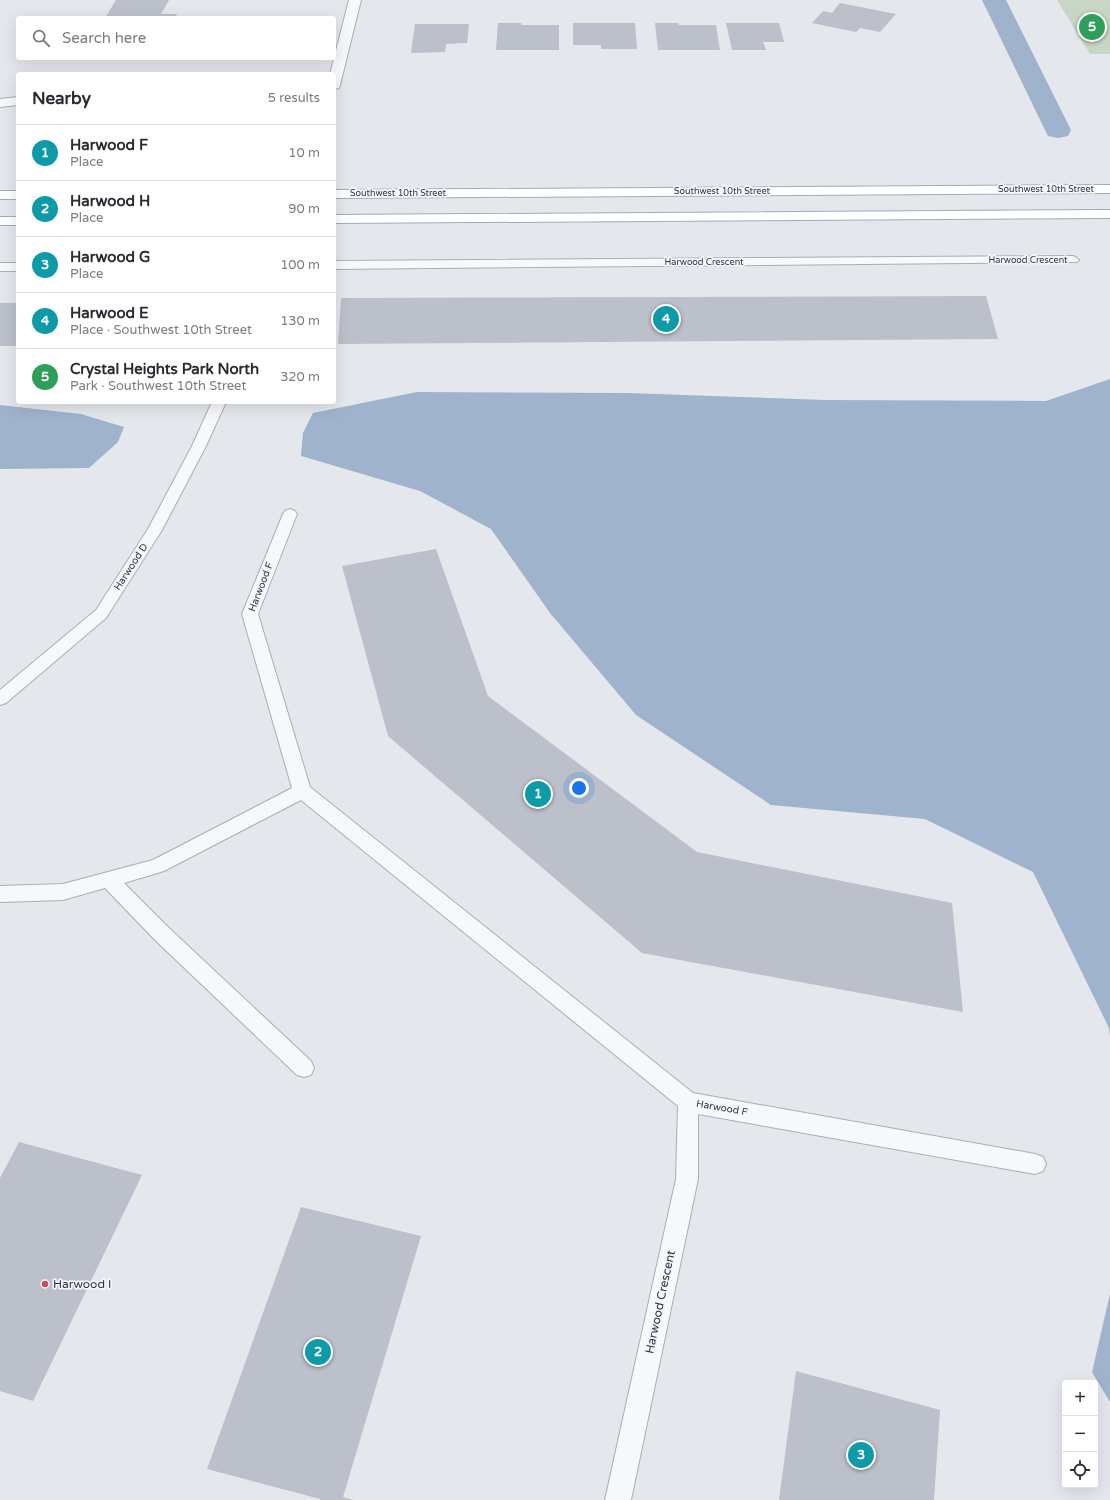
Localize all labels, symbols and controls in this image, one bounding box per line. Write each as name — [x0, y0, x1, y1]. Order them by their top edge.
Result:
pin: 5 — [1079, 12, 1105, 42]
search box — [16, 16, 336, 60]
icon: search — [30, 27, 52, 49]
text: Search here — [62, 29, 146, 47]
text: Nearby — [32, 88, 91, 109]
text: 5 results — [268, 90, 320, 106]
text: Harwood F — [70, 136, 148, 154]
text: 1 — [41, 145, 49, 161]
text: 10 m — [288, 145, 320, 161]
text: Place — [70, 154, 103, 170]
street label: Southwest 10th Street — [998, 184, 1094, 195]
street label: Southwest 10th Street — [674, 186, 770, 197]
street label: Southwest 10th Street — [350, 188, 446, 199]
text: Harwood H — [70, 192, 150, 210]
text: 2 — [41, 201, 49, 217]
text: 90 m — [288, 201, 320, 217]
text: Place — [70, 210, 103, 226]
text: Harwood G — [70, 248, 150, 266]
street label: Harwood Crescent — [989, 255, 1068, 266]
text: 3 — [41, 257, 49, 273]
text: 100 m — [280, 257, 320, 273]
street label: Harwood Crescent — [665, 257, 744, 268]
text: Place — [70, 266, 103, 282]
text: Harwood E — [70, 304, 148, 322]
pin: 4 — [653, 304, 679, 334]
text: 4 — [41, 313, 49, 329]
text: 130 m — [280, 313, 320, 329]
text: Place · Southwest 10th Street — [70, 322, 252, 338]
text: Crystal Heights Park North — [70, 360, 259, 378]
text: 5 — [41, 369, 49, 385]
text: 320 m — [280, 369, 320, 385]
text: Park · Southwest 10th Street — [70, 378, 246, 394]
street label: Harwood D — [111, 541, 151, 593]
street label: Harwood F — [246, 561, 276, 613]
your location — [569, 778, 589, 798]
pin: 1 — [525, 779, 551, 809]
street label: Harwood F — [695, 1098, 749, 1118]
street label: Harwood Crescent — [642, 1249, 678, 1355]
place label: Harwood I — [53, 1277, 112, 1291]
marker: Harwood I — [40, 1279, 50, 1289]
pin: 2 — [305, 1337, 331, 1367]
map controls — [1062, 1380, 1098, 1488]
button: + — [1062, 1380, 1098, 1416]
button: − — [1062, 1416, 1098, 1452]
pin: 3 — [848, 1440, 874, 1470]
button: locate — [1062, 1452, 1098, 1488]

